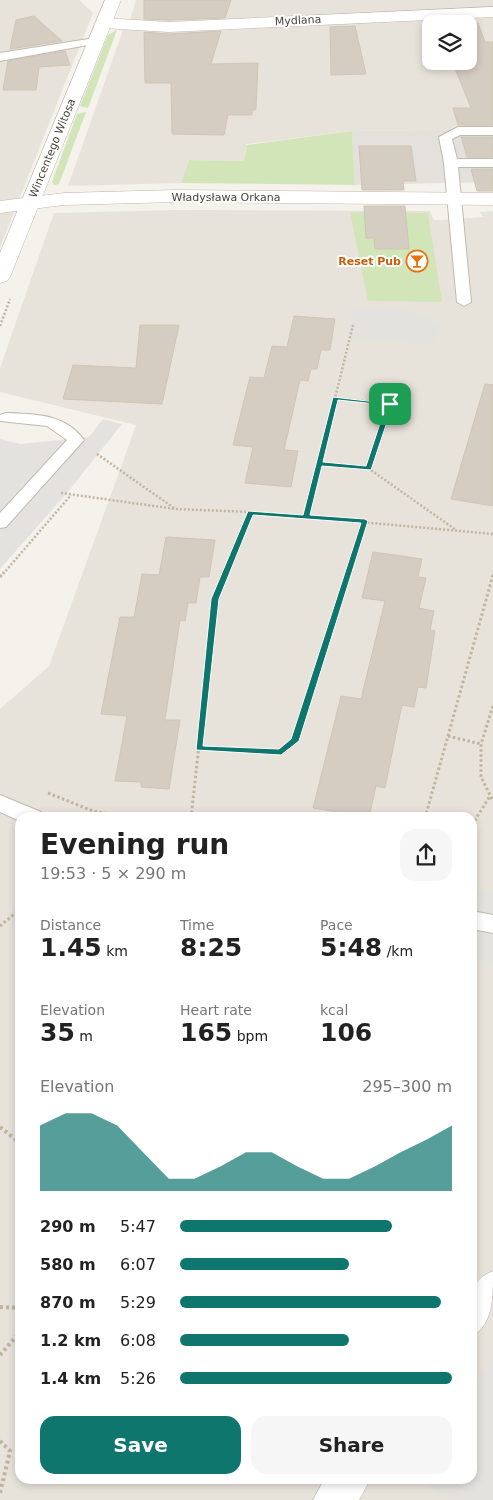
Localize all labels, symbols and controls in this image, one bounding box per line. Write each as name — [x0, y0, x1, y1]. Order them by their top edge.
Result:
street label: Mydlana — [274, 13, 322, 28]
map controls — [422, 15, 477, 70]
button: layers — [422, 15, 477, 70]
street label: Wincentego Witosa — [27, 97, 78, 200]
street label: Władysława Orkana — [172, 191, 280, 204]
bar icon: Reset Pub — [405, 249, 429, 273]
place label: Reset Pub — [338, 255, 401, 268]
pin — [369, 383, 411, 425]
icon: arrive — [376, 390, 404, 418]
text: Evening run — [40, 828, 229, 861]
button: share — [400, 829, 452, 881]
text: 19:53 · 5 × 290 m — [40, 864, 186, 883]
text: Distance — [40, 917, 101, 933]
text: Time — [180, 917, 214, 933]
text: Pace — [320, 917, 353, 933]
text: 1.45 — [40, 933, 102, 962]
text: 8:25 — [180, 933, 242, 962]
text: 5:48 — [320, 933, 382, 962]
text: km — [102, 943, 128, 959]
text: /km — [382, 943, 413, 959]
text: Elevation — [40, 1002, 105, 1018]
text: Heart rate — [180, 1002, 252, 1018]
text: kcal — [320, 1002, 348, 1018]
text: 35 — [40, 1018, 75, 1047]
text: 165 — [180, 1018, 232, 1047]
text: 106 — [320, 1018, 372, 1047]
text: m — [75, 1028, 93, 1044]
text: bpm — [232, 1028, 268, 1044]
text: Elevation — [40, 1077, 114, 1096]
text: 295–300 m — [362, 1077, 452, 1096]
text: 290 m — [40, 1217, 96, 1236]
text: 5:47 — [120, 1217, 156, 1236]
text: 580 m — [40, 1255, 96, 1274]
text: 6:07 — [120, 1255, 156, 1274]
text: 870 m — [40, 1293, 96, 1312]
text: 5:29 — [120, 1293, 156, 1312]
text: 1.2 km — [40, 1331, 101, 1350]
text: 6:08 — [120, 1331, 156, 1350]
text: 1.4 km — [40, 1369, 101, 1388]
text: 5:26 — [120, 1369, 156, 1388]
button: Save — [40, 1416, 241, 1474]
button: Share — [251, 1416, 452, 1474]

